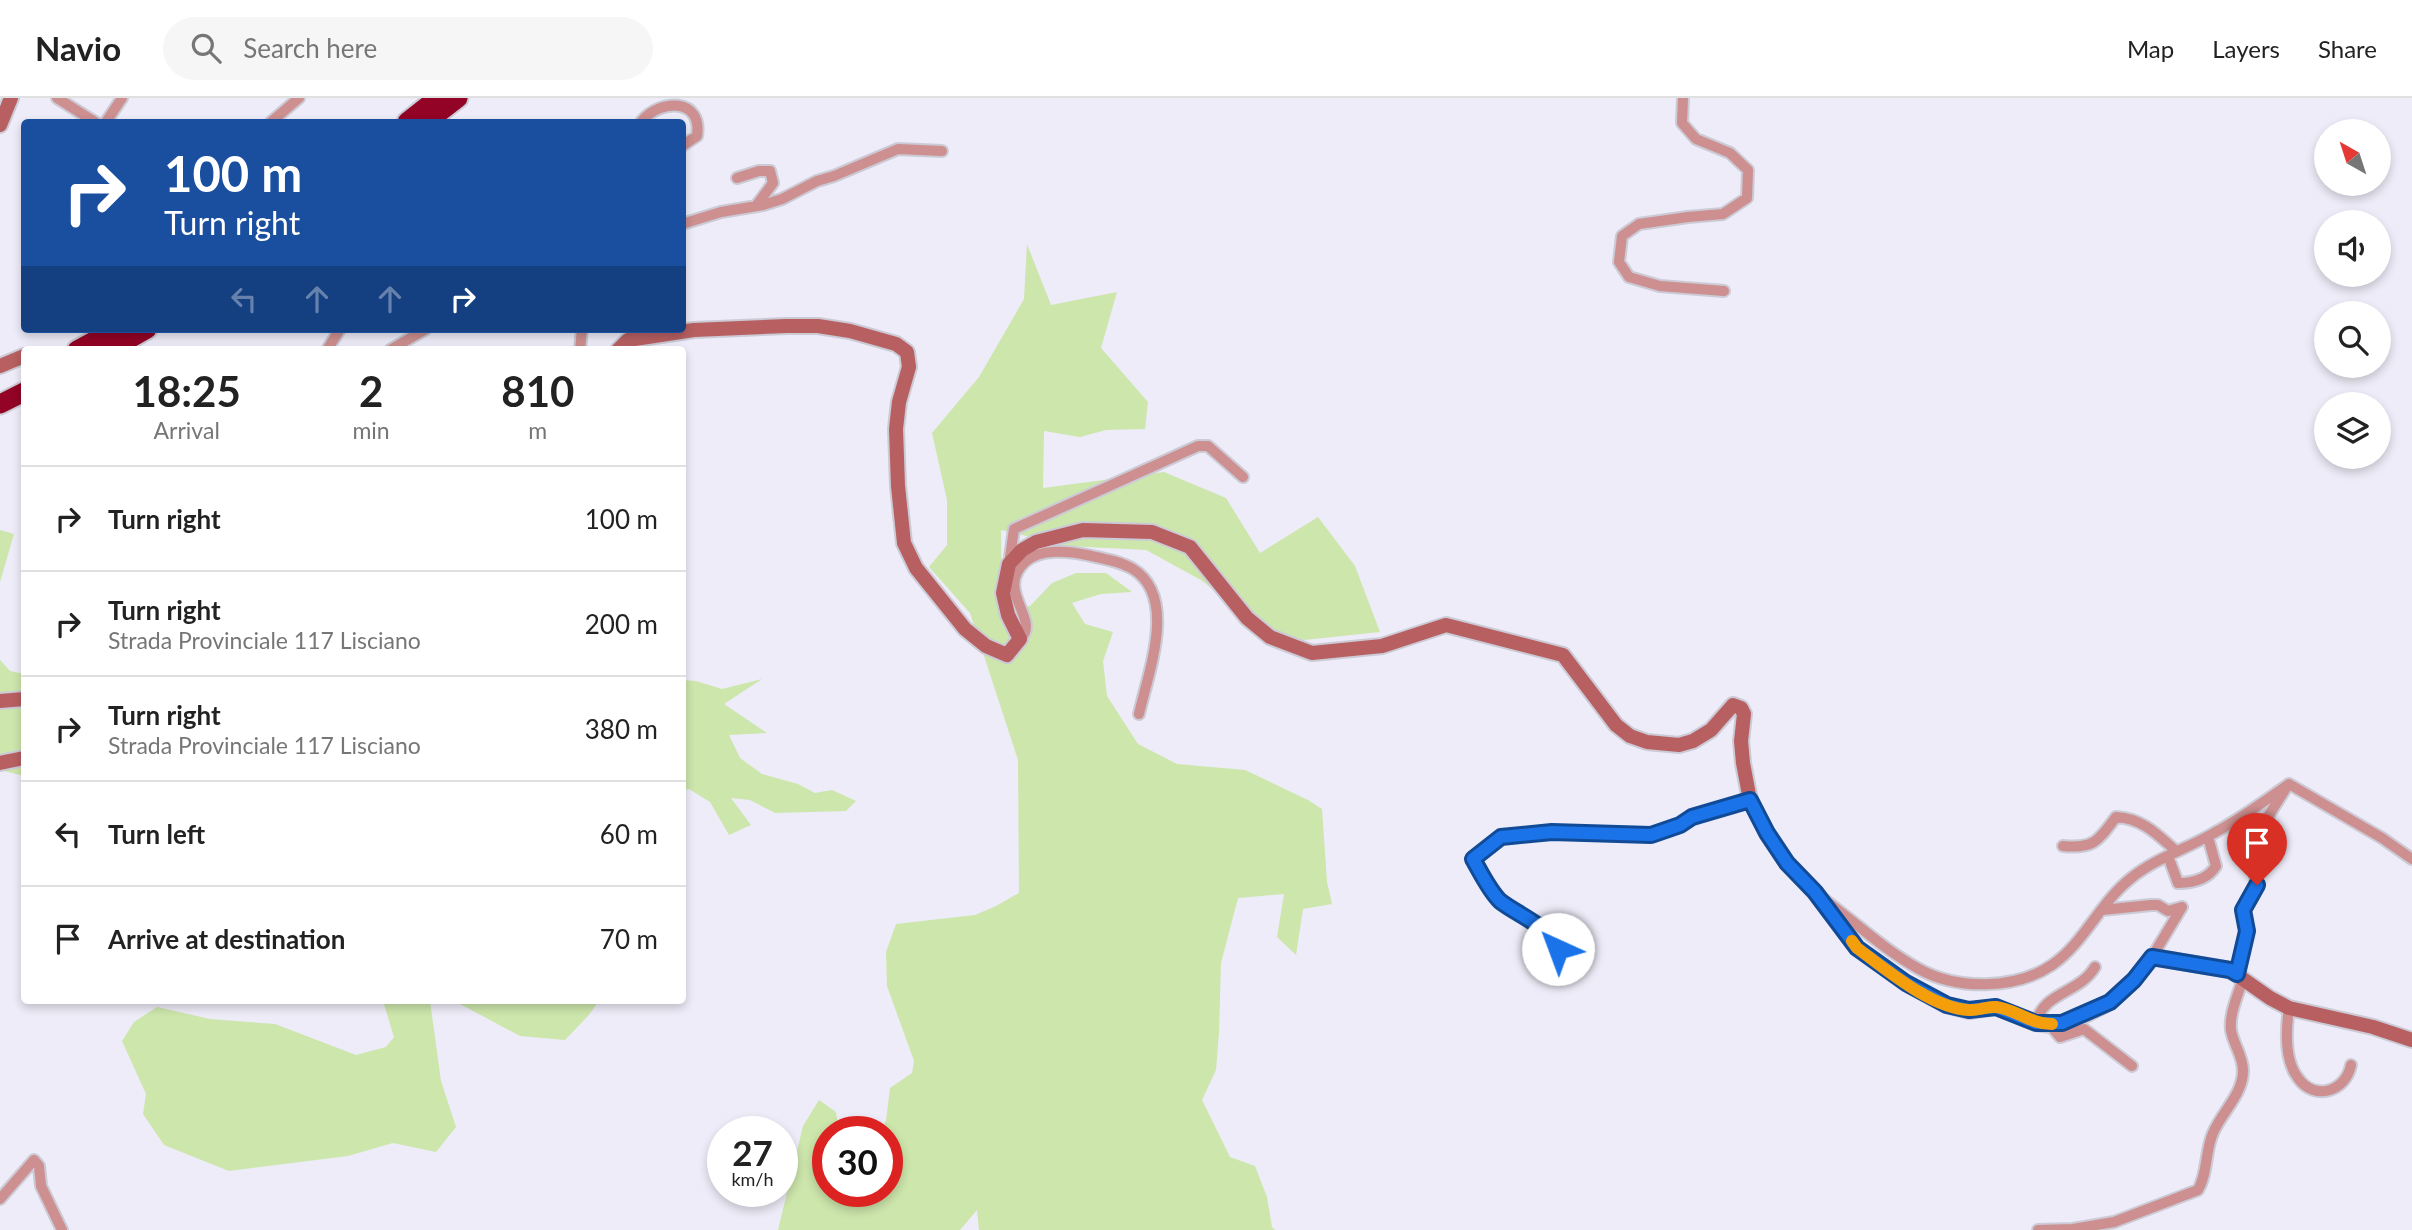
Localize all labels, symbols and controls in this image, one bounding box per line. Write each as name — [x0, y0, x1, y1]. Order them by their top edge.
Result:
search box — [163, 17, 653, 80]
text: Navio — [35, 28, 121, 68]
icon: search — [187, 29, 225, 67]
text: Search here — [243, 32, 377, 64]
text: Map — [2127, 34, 2174, 63]
text: Layers — [2212, 34, 2280, 63]
text: Share — [2318, 34, 2377, 63]
north arrow — [2314, 119, 2390, 196]
map controls — [2314, 119, 2391, 469]
text: 100 m — [164, 144, 302, 202]
icon: right — [49, 147, 140, 238]
text: Turn right — [164, 203, 300, 242]
button: sound — [2314, 210, 2391, 287]
icon: left — [225, 280, 263, 318]
icon: ahead — [298, 280, 336, 318]
icon: ahead — [371, 280, 409, 318]
icon: right — [444, 280, 482, 318]
button: search — [2314, 301, 2391, 378]
text: 18:25 — [133, 366, 241, 416]
text: 2 — [359, 366, 383, 416]
text: 810 — [501, 366, 574, 416]
button: layers — [2314, 392, 2391, 469]
text: Arrival — [154, 416, 220, 444]
text: min — [352, 416, 390, 444]
text: m — [528, 416, 547, 444]
icon: right — [49, 500, 87, 538]
text: Turn right — [108, 503, 221, 535]
text: 100 m — [585, 503, 658, 535]
text: Turn right — [108, 594, 221, 626]
icon: right — [49, 605, 87, 643]
text: 200 m — [585, 608, 658, 640]
text: Strada Provinciale 117 Lisciano — [108, 626, 421, 654]
text: Turn right — [108, 699, 221, 731]
icon: right — [49, 710, 87, 748]
text: 380 m — [585, 713, 658, 745]
text: Strada Provinciale 117 Lisciano — [108, 731, 421, 759]
pin — [2227, 813, 2287, 885]
icon: left — [49, 815, 87, 853]
text: Turn left — [108, 818, 205, 850]
text: 60 m — [600, 818, 658, 850]
icon: arrive — [2238, 824, 2276, 862]
position arrow — [1521, 912, 1595, 986]
icon: arrive — [49, 920, 87, 958]
text: Arrive at destination — [108, 923, 345, 955]
text: 70 m — [600, 923, 658, 955]
speed limit sign: 30 — [812, 1116, 903, 1207]
text: 27 — [732, 1131, 773, 1173]
text: km/h — [731, 1168, 774, 1190]

